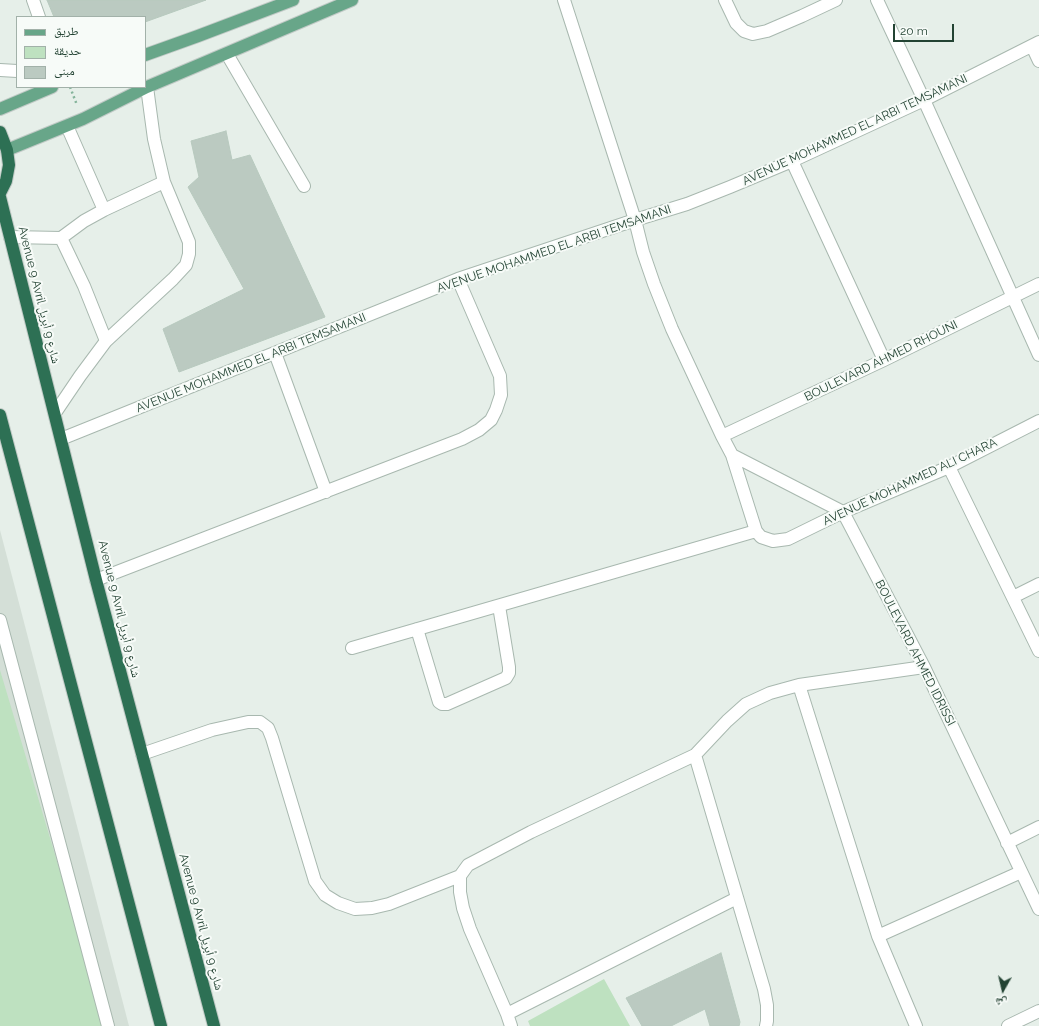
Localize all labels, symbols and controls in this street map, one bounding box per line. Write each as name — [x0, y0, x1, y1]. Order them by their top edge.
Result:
legend — [16, 16, 146, 88]
scale bar — [895, 16, 956, 42]
text: طريق — [54, 24, 79, 38]
text: 20 m — [900, 24, 928, 38]
text: حديقة — [54, 44, 82, 58]
text: مبنى — [54, 64, 75, 78]
street label: AVENUE MOHAMMED EL ARBI TEMSAMANI — [740, 71, 970, 189]
street label: AVENUE MOHAMMED EL ARBI TEMSAMANI — [435, 202, 673, 296]
street label: Avenue 9 Avril شارع 9 أبريل — [15, 225, 63, 365]
street label: AVENUE MOHAMMED EL ARBI TEMSAMANI — [134, 310, 368, 416]
street label: BOULEVARD AHMED RHOUNI — [802, 318, 960, 404]
street label: AVENUE MOHAMMED ALI CHARA — [821, 435, 999, 529]
street label: Avenue 9 Avril شارع 9 أبريل — [95, 539, 143, 679]
street label: BOULEVARD AHMED IDRISSI — [872, 578, 958, 728]
street label: Avenue 9 Avril شارع 9 أبريل — [176, 852, 226, 992]
north arrow — [983, 970, 1023, 1010]
text: ش — [995, 995, 1008, 1010]

